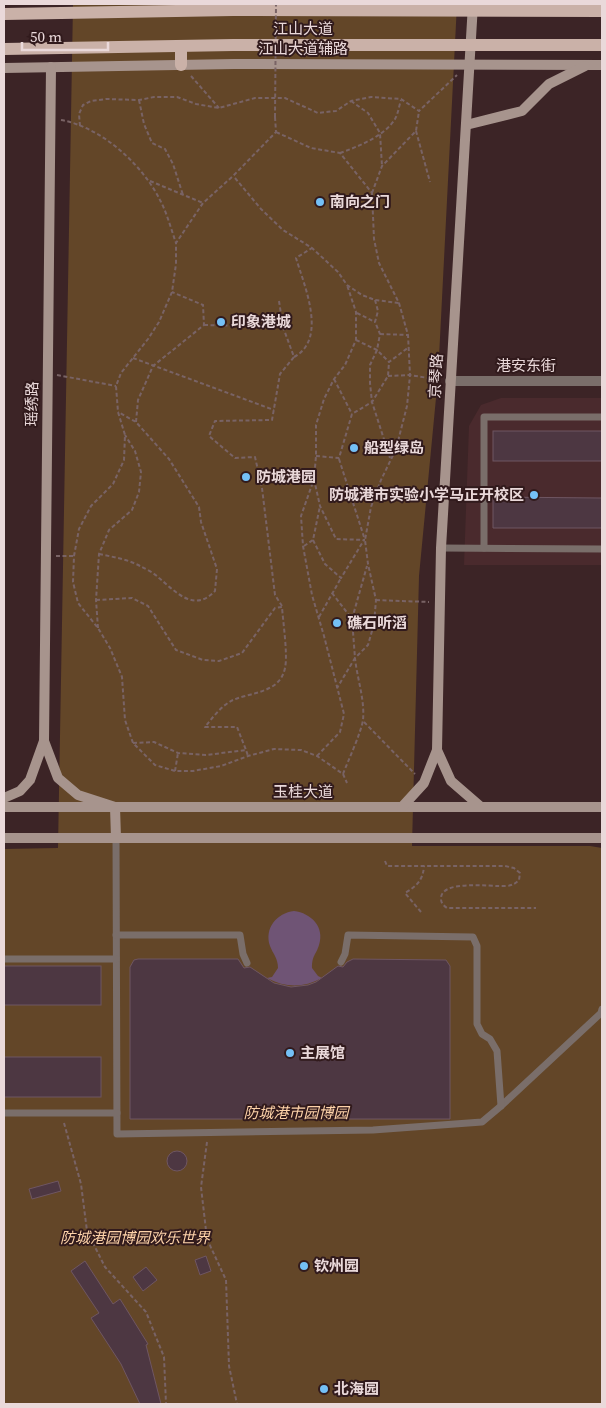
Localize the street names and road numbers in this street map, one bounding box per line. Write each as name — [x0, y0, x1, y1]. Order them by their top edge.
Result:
street label: 江山大道 — [273, 18, 333, 39]
street label: 江山大道辅路 — [258, 38, 348, 59]
street label: 京琴路 — [424, 353, 447, 399]
street label: 港安东街 — [496, 355, 556, 376]
street label: 瑶绣路 — [21, 381, 42, 427]
street label: 玉桂大道 — [273, 781, 333, 802]

